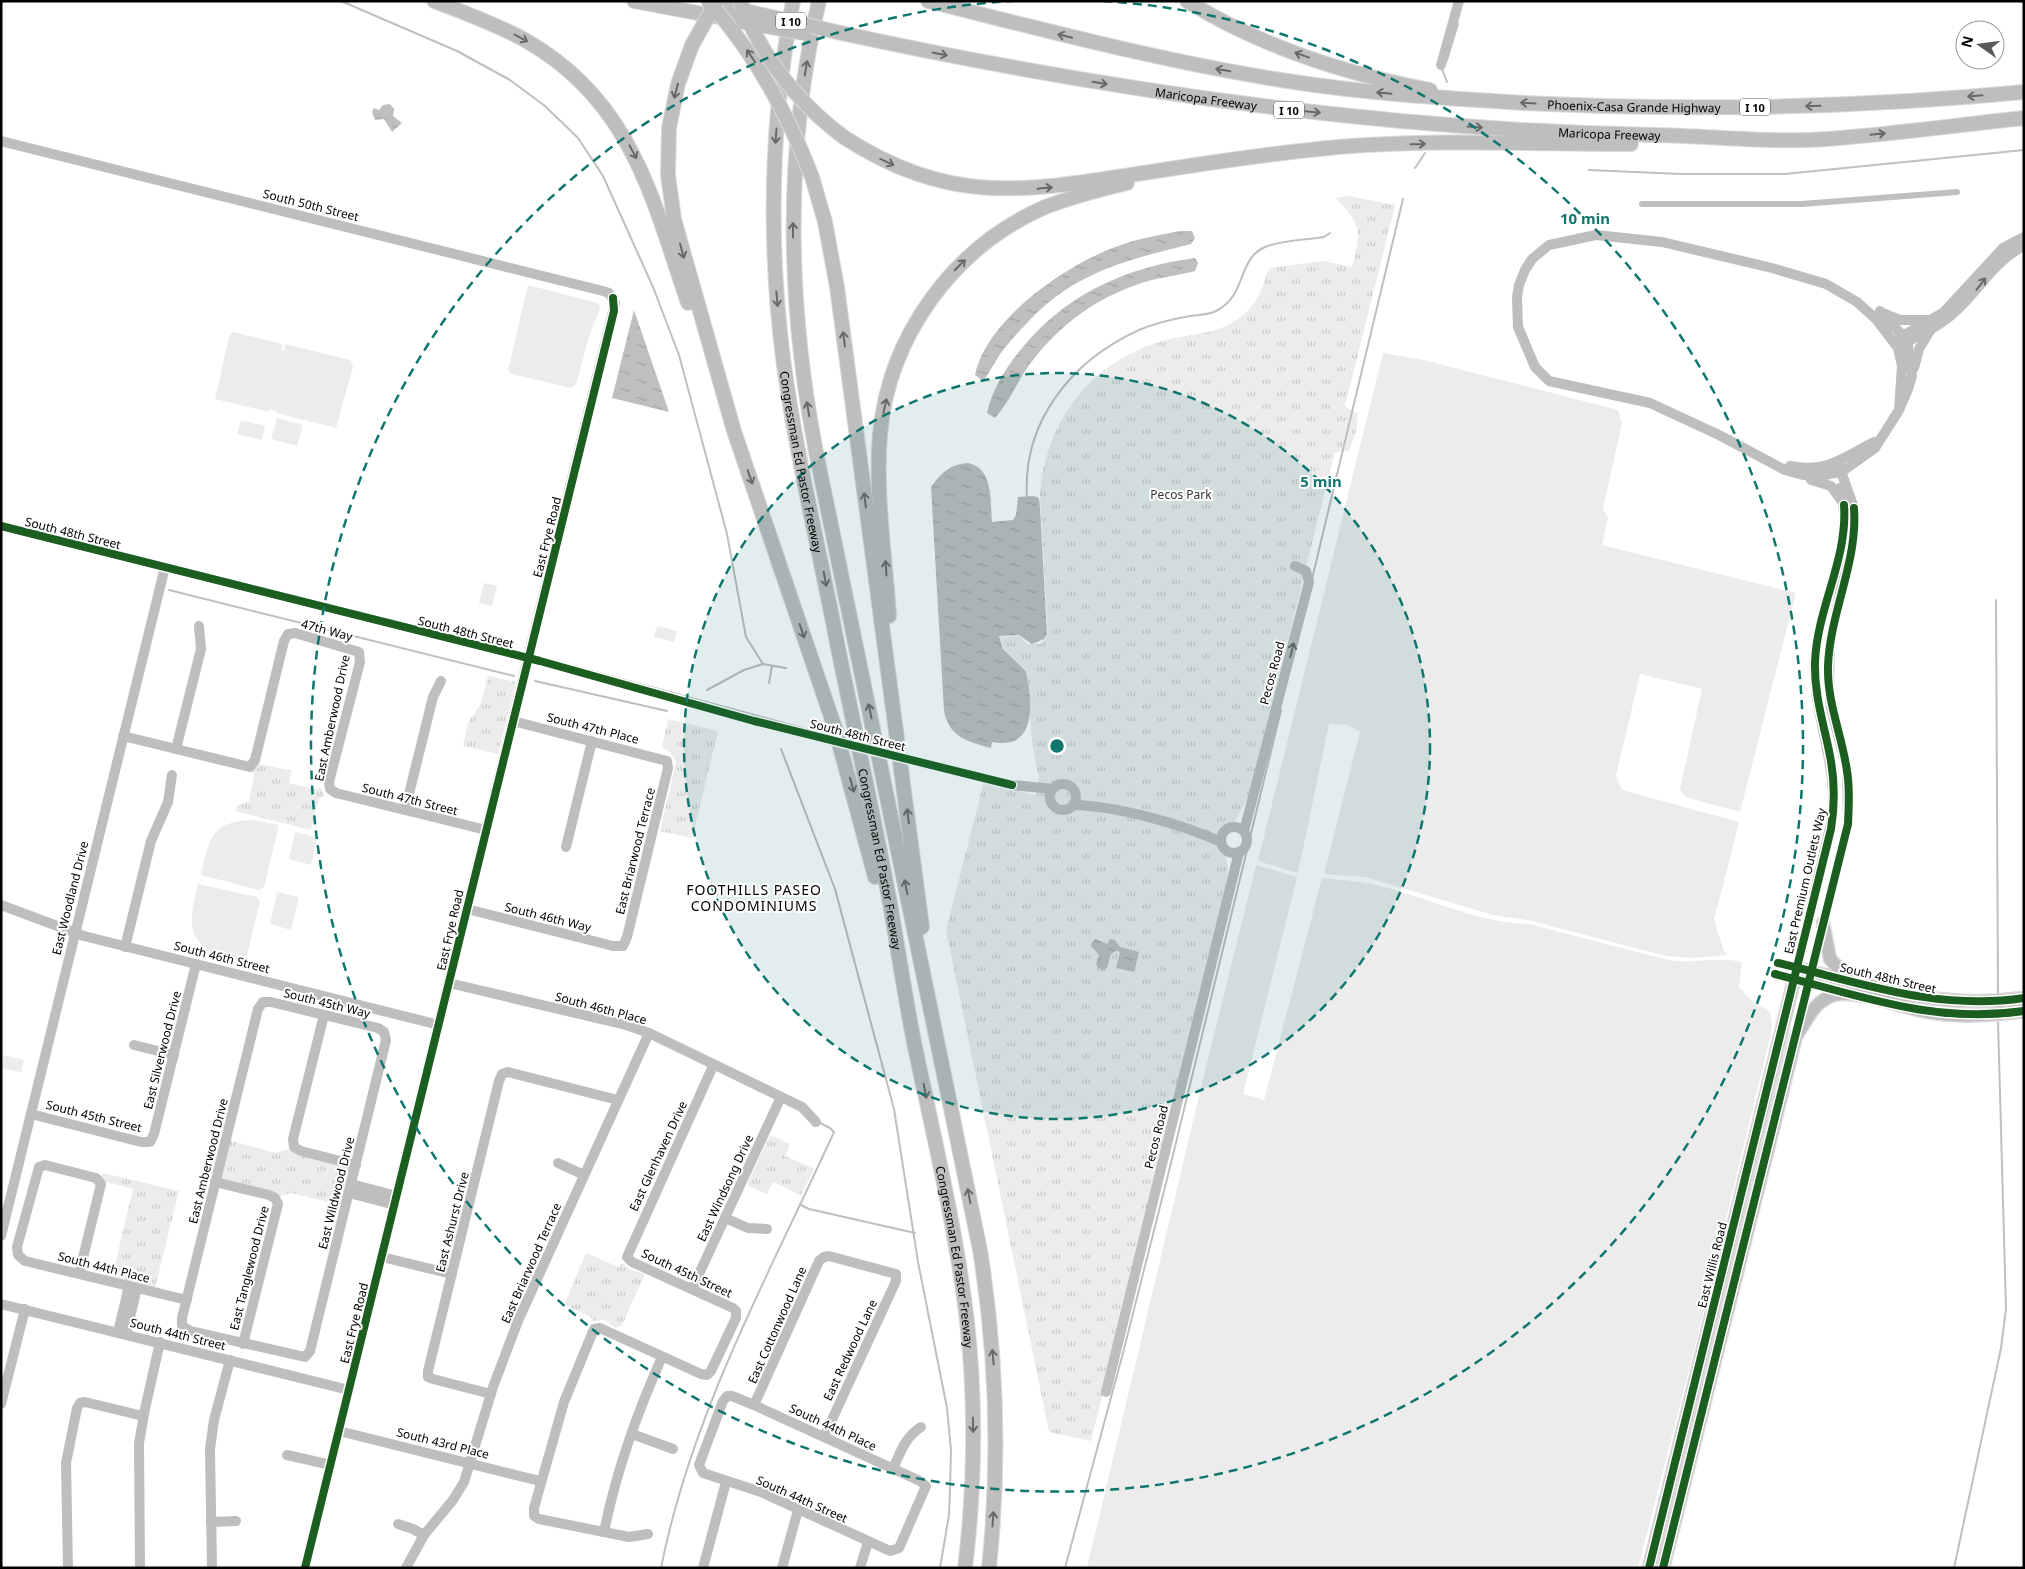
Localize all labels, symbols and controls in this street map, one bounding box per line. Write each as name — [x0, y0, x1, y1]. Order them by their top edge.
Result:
road number: I 10 — [776, 12, 806, 30]
north arrow — [1955, 20, 2005, 70]
one-way arrow — [1057, 30, 1073, 40]
one-way arrow — [513, 34, 528, 43]
text: N — [1956, 34, 1977, 50]
one-way arrow — [746, 49, 756, 63]
one-way arrow — [932, 50, 948, 59]
one-way arrow — [1295, 50, 1310, 59]
one-way arrow — [802, 60, 812, 76]
one-way arrow — [1216, 65, 1232, 75]
one-way arrow — [1092, 79, 1108, 89]
one-way arrow — [671, 82, 680, 98]
street label: Maricopa Freeway — [1154, 83, 1259, 114]
one-way arrow — [1376, 89, 1392, 98]
one-way arrow — [1968, 92, 1984, 101]
street label: Phoenix-Casa Grande Highway — [1547, 96, 1722, 116]
one-way arrow — [1520, 98, 1536, 107]
road number: I 10 — [1740, 98, 1770, 115]
one-way arrow — [1805, 101, 1822, 111]
road number: I 10 — [1274, 102, 1304, 118]
one-way arrow — [1305, 107, 1321, 117]
one-way arrow — [1467, 123, 1483, 132]
street label: Maricopa Freeway — [1558, 123, 1662, 144]
one-way arrow — [771, 128, 781, 144]
one-way arrow — [1869, 129, 1885, 138]
one-way arrow — [1410, 139, 1426, 149]
one-way arrow — [628, 145, 638, 160]
one-way arrow — [879, 158, 894, 167]
one-way arrow — [1037, 183, 1053, 192]
street label: South 50th Street — [261, 185, 361, 225]
text: 10 min — [1560, 208, 1610, 228]
one-way arrow — [788, 222, 798, 238]
one-way arrow — [678, 242, 687, 258]
one-way arrow — [954, 259, 967, 271]
one-way arrow — [1975, 278, 1986, 291]
one-way arrow — [772, 290, 781, 306]
one-way arrow — [839, 331, 849, 347]
street label: Congressman Ed Pastor Freeway — [776, 370, 827, 555]
one-way arrow — [880, 398, 890, 414]
one-way arrow — [802, 401, 812, 417]
one-way arrow — [746, 469, 755, 484]
text: 5 min — [1300, 471, 1342, 491]
park label: Pecos Park — [1150, 486, 1212, 503]
one-way arrow — [860, 492, 870, 508]
street label: East Frye Road — [529, 495, 565, 579]
street label: South 48th Street — [23, 513, 123, 553]
one-way arrow — [881, 560, 890, 576]
one-way arrow — [820, 571, 830, 587]
street label: South 48th Street — [416, 612, 516, 652]
street label: 47th Way — [300, 615, 355, 645]
one-way arrow — [798, 623, 807, 638]
street label: Pecos Road — [1255, 640, 1289, 706]
one-way arrow — [1288, 642, 1297, 658]
street label: East Amberwood Drive — [310, 653, 354, 783]
one-way arrow — [865, 703, 875, 719]
street label: South 47th Place — [545, 708, 641, 748]
street label: South 48th Street — [808, 715, 908, 755]
centre of rings — [1048, 737, 1066, 755]
street label: Congressman Ed Pastor Freeway — [855, 767, 906, 952]
one-way arrow — [847, 777, 857, 793]
street label: South 47th Street — [360, 779, 460, 819]
street label: East Briarwood Terrace — [611, 786, 659, 916]
street label: East Premium Outlets Way — [1780, 805, 1830, 956]
one-way arrow — [903, 808, 913, 824]
street label: East Woodland Drive — [48, 839, 92, 957]
district label: FOOTHILLS PASEO CONDOMINIUMS — [686, 880, 822, 915]
one-way arrow — [900, 880, 910, 896]
street label: East Frye Road — [432, 888, 468, 972]
street label: South 46th Way — [503, 898, 594, 936]
street label: South 46th Street — [172, 937, 272, 977]
street label: South 48th Street — [1838, 959, 1938, 997]
street label: South 45th Way — [282, 984, 373, 1022]
street label: South 46th Place — [553, 988, 649, 1028]
street label: East Silverwood Drive — [139, 989, 185, 1111]
one-way arrow — [920, 1083, 930, 1099]
street label: South 45th Street — [44, 1096, 144, 1136]
street label: East Amberwood Drive — [184, 1096, 232, 1226]
street label: East Glenhaven Drive — [625, 1098, 691, 1214]
street label: Pecos Road — [1140, 1104, 1172, 1170]
street label: East Windsong Drive — [693, 1132, 757, 1244]
street label: East Wildwood Drive — [314, 1135, 358, 1251]
street label: Congressman Ed Pastor Freeway — [932, 1164, 978, 1350]
street label: East Ashurst Drive — [431, 1170, 473, 1274]
one-way arrow — [964, 1189, 974, 1205]
street label: East Briarwood Terrace — [497, 1200, 565, 1326]
street label: East Tanglewood Drive — [225, 1204, 273, 1332]
street label: East Willis Road — [1693, 1220, 1731, 1310]
street label: South 45th Street — [639, 1245, 736, 1302]
street label: South 44th Place — [56, 1247, 152, 1287]
street label: East Cottonwood Lane — [744, 1264, 811, 1386]
street label: East Frye Road — [336, 1281, 372, 1365]
street label: East Redwood Lane — [819, 1296, 881, 1403]
street label: South 44th Street — [128, 1314, 228, 1354]
one-way arrow — [989, 1349, 998, 1365]
street label: South 44th Place — [787, 1399, 880, 1455]
one-way arrow — [968, 1416, 978, 1433]
street label: South 43rd Place — [395, 1423, 491, 1463]
street label: South 44th Street — [754, 1471, 851, 1527]
one-way arrow — [989, 1511, 998, 1527]

